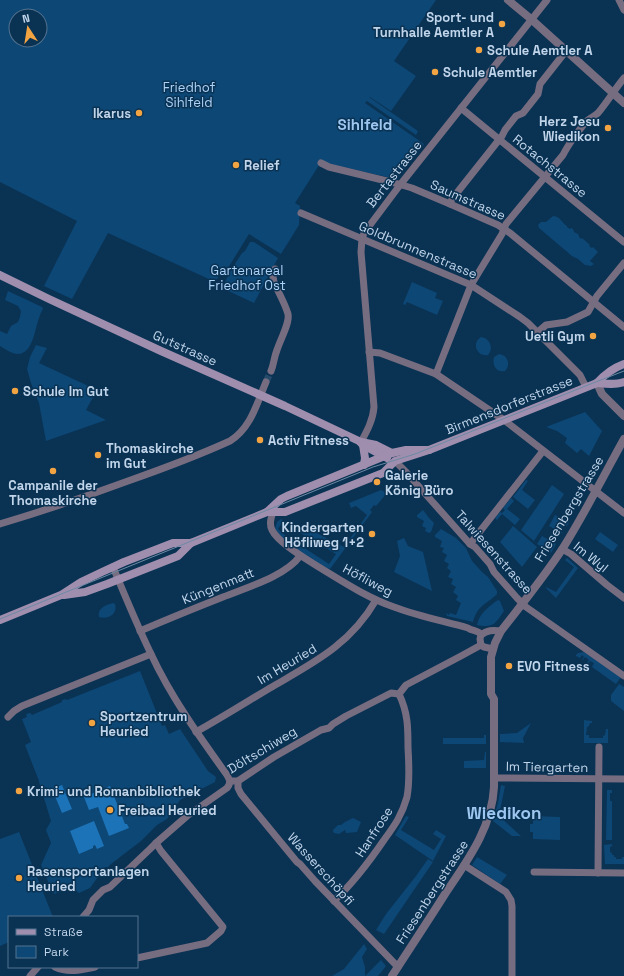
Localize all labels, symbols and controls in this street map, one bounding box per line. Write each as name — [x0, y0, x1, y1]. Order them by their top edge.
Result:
north arrow — [8, 8, 48, 48]
place label: Sport- und Turnhalle Aemtler A — [373, 9, 495, 41]
text: N — [21, 11, 31, 26]
marker: Sport- und Turnhalle Aemtler A — [497, 19, 507, 29]
place label: Schule Aemtler A — [487, 42, 593, 59]
marker: Schule Aemtler A — [474, 45, 484, 55]
place label: Schule Aemtler — [443, 64, 537, 81]
marker: Schule Aemtler — [430, 67, 440, 77]
park label: Friedhof Sihlfeld — [163, 79, 216, 111]
place label: Ikarus — [93, 105, 131, 122]
marker: Ikarus — [134, 108, 144, 118]
place label: Herz Jesu Wiedikon — [539, 113, 600, 145]
district label: Sihlfeld — [338, 115, 392, 134]
marker: Herz Jesu Wiedikon — [603, 123, 613, 133]
street label: Rotachstrasse — [509, 131, 591, 201]
street label: Bertastrasse — [362, 137, 426, 211]
place label: Relief — [244, 157, 280, 174]
marker: Relief — [231, 160, 241, 170]
street label: Saumstrasse — [428, 176, 508, 224]
street label: Goldbrunnenstrasse — [356, 217, 480, 283]
park label: Gartenareal Friedhof Ost — [208, 262, 286, 294]
street label: Gutstrasse — [150, 326, 220, 370]
place label: Uetli Gym — [525, 328, 585, 345]
marker: Uetli Gym — [588, 331, 598, 341]
street label: Birmensdorferstrasse — [443, 372, 575, 438]
place label: Schule Im Gut — [23, 383, 109, 400]
marker: Schule Im Gut — [10, 386, 20, 396]
place label: Activ Fitness — [268, 432, 349, 449]
marker: Activ Fitness — [255, 435, 265, 445]
place label: Thomaskirche im Gut — [106, 440, 194, 472]
marker: Thomaskirche im Gut — [93, 450, 103, 460]
street label: Friesenbergstrasse — [531, 453, 607, 565]
marker: Campanile der Thomaskirche — [48, 466, 58, 476]
place label: Galerie König Büro — [385, 467, 454, 499]
place label: Campanile der Thomaskirche — [8, 477, 98, 509]
marker: Galerie König Büro — [372, 477, 382, 487]
street label: Talwiesenstrasse — [452, 506, 536, 598]
place label: Kindergarten Höfliweg 1+2 — [282, 519, 364, 551]
marker: Kindergarten Höfliweg 1+2 — [367, 529, 377, 539]
street label: Im Wyl — [570, 538, 612, 576]
street label: Höfliweg — [340, 560, 396, 600]
street label: Küngenmatt — [179, 564, 257, 608]
street label: Im Heuried — [254, 640, 320, 688]
place label: EVO Fitness — [517, 658, 590, 675]
marker: EVO Fitness — [504, 661, 514, 671]
place label: Sportzentrum Heuried — [100, 708, 187, 740]
marker: Sportzentrum Heuried — [87, 718, 97, 728]
street label: Döltschiweg — [224, 723, 300, 777]
street label: Im Tiergarten — [506, 758, 588, 776]
place label: Krimi- und Romanbibliothek — [27, 783, 201, 800]
marker: Krimi- und Romanbibliothek — [14, 786, 24, 796]
place label: Freibad Heuried — [118, 802, 217, 819]
district label: Wiedikon — [467, 802, 541, 824]
street label: Hanfrose — [351, 804, 397, 860]
marker: Freibad Heuried — [105, 805, 115, 815]
street label: Wasserschöpfi — [284, 829, 358, 909]
street label: Friesenbergstrasse — [392, 837, 472, 947]
place label: Rasensportanlagen Heuried — [27, 863, 149, 895]
marker: Rasensportanlagen Heuried — [14, 873, 24, 883]
legend — [8, 916, 138, 968]
text: Straße — [44, 924, 83, 940]
text: Park — [44, 944, 69, 960]

